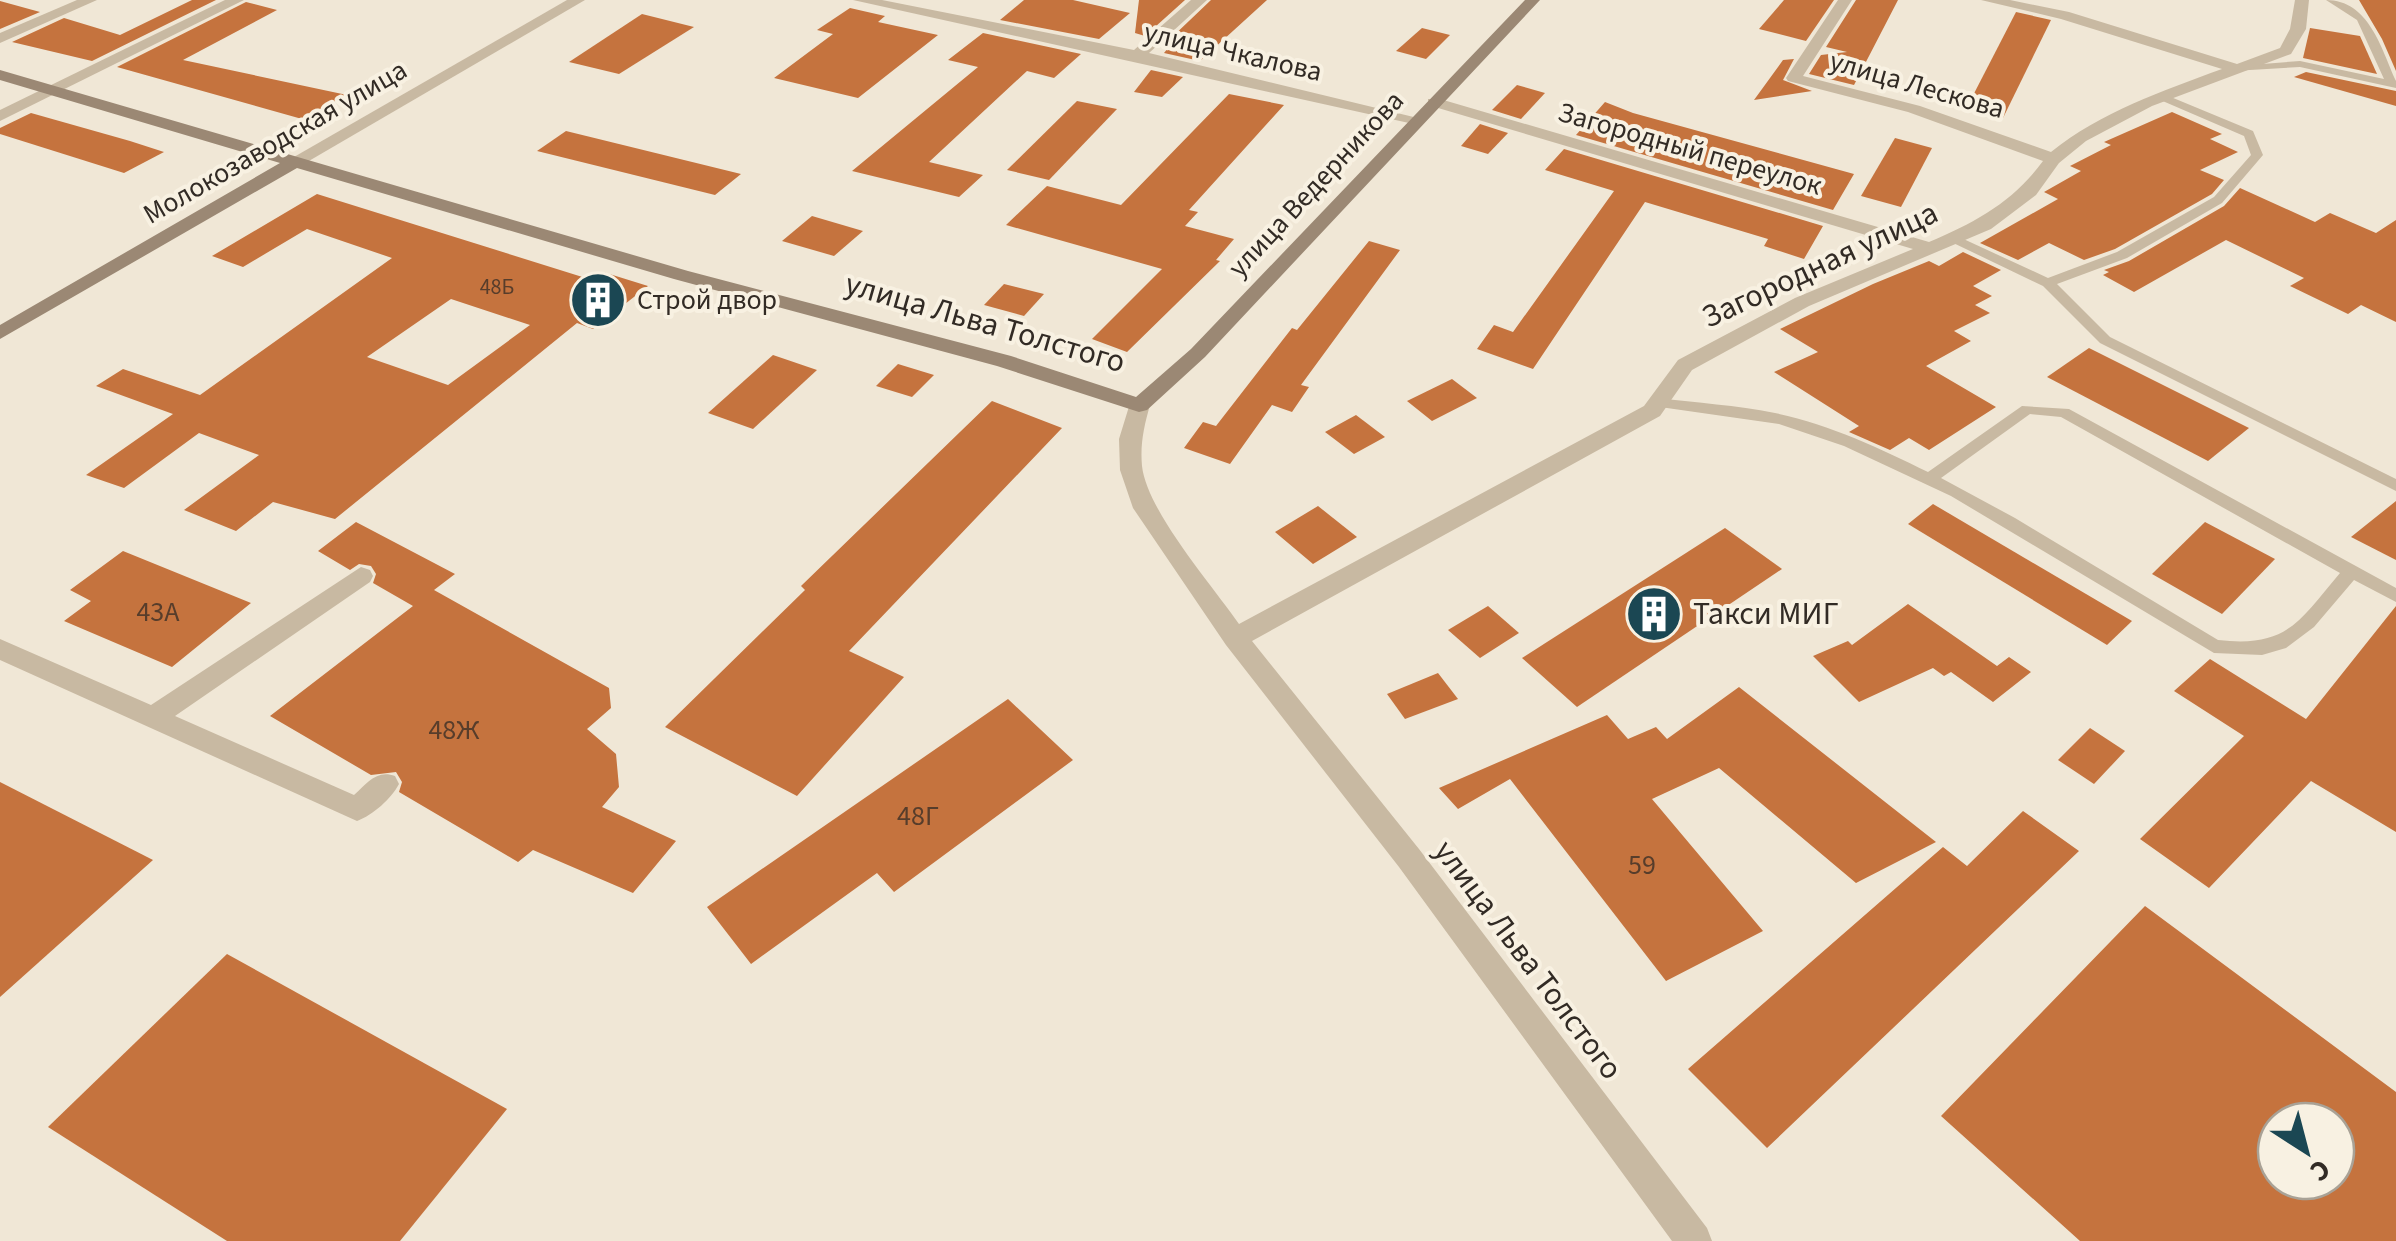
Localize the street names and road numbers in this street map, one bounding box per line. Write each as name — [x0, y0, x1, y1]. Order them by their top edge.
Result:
street label: улица Чкалова — [1140, 12, 1326, 92]
street label: улица Лескова — [1825, 41, 2009, 129]
street label: Молокозаводская улица — [136, 50, 414, 234]
street label: улица Ведерникова — [1219, 82, 1413, 286]
street label: Загородный переулок — [1554, 92, 1827, 206]
street label: Загородная улица — [1694, 190, 1946, 340]
street label: улица Льва Толстого — [840, 261, 1130, 385]
street label: улица Льва Толстого — [1423, 831, 1633, 1089]

